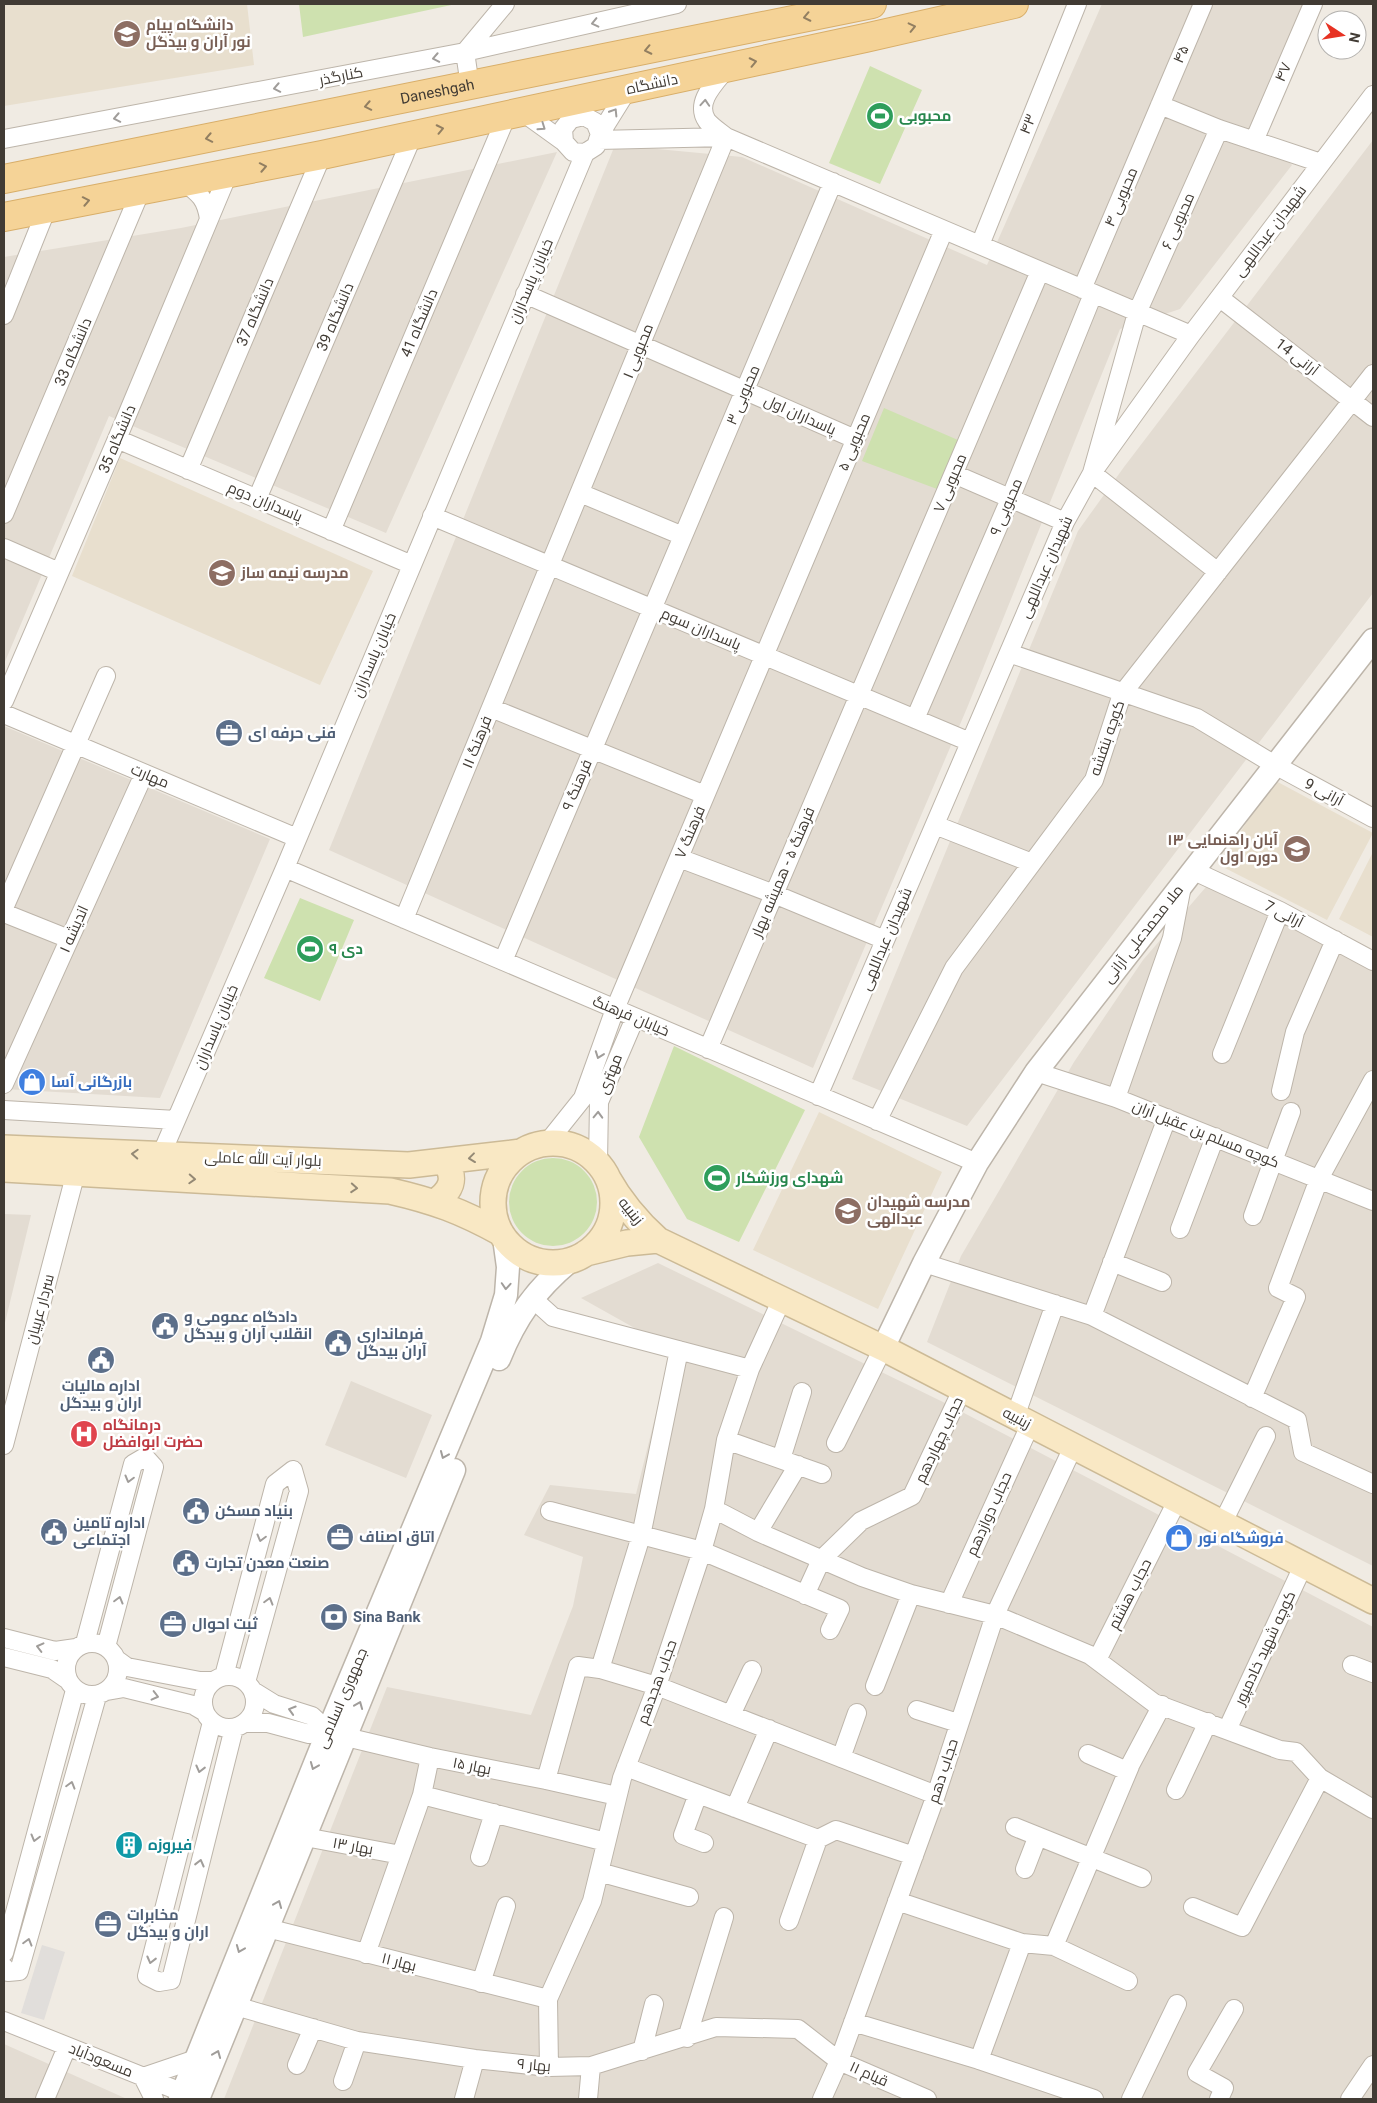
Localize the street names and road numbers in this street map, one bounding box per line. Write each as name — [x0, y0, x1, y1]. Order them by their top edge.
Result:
street label: ۴۵ — [1169, 42, 1193, 66]
street label: ۴۷ — [1271, 60, 1295, 84]
street label: کنارگذر — [317, 63, 364, 89]
street label: دانشگاه — [625, 70, 679, 98]
street label: Daneshgah — [399, 75, 476, 108]
street label: ۴۳ — [1016, 111, 1040, 137]
street label: محبوبی ۴ — [1100, 165, 1142, 230]
street label: شهیدان عبداللهی — [1230, 182, 1311, 281]
street label: محبوبی ۶ — [1158, 190, 1199, 252]
street label: خیابان پاسداران — [505, 236, 558, 326]
street label: دانشگاه 37 — [233, 275, 277, 349]
street label: دانشگاه 39 — [313, 280, 357, 354]
street label: دانشگاه 41 — [397, 286, 441, 360]
street label: دانشگاه 33 — [51, 315, 95, 389]
street label: محبوبی ۱ — [619, 321, 658, 381]
street label: آرانی 14 — [1271, 335, 1322, 380]
street label: محبوبی ۳ — [722, 363, 764, 428]
street label: پاسداران اول — [761, 391, 839, 440]
street label: دانشگاه 35 — [95, 402, 139, 476]
street label: محبوبی ۵ — [834, 410, 875, 474]
street label: محبوبی ۷ — [930, 451, 971, 516]
street label: محبوبی ۹ — [986, 476, 1027, 539]
street label: پاسداران دوم — [225, 478, 305, 527]
street label: شهیدان عبداللهی — [1015, 513, 1077, 621]
street label: پاسداران سوم — [658, 604, 744, 655]
street label: خیابان پاسداران — [348, 610, 401, 700]
street label: کوچه بنفشه — [1086, 698, 1129, 778]
street label: فرهنگ ۱۱ — [458, 713, 496, 771]
street label: فرهنگ ۹ — [558, 757, 596, 813]
street label: مهارت — [128, 760, 172, 793]
street label: آرانی 9 — [1301, 774, 1347, 811]
street label: فرهنگ ۷ — [671, 803, 709, 861]
street label: فرهنگ ۵ - همیشه بهار — [747, 804, 820, 941]
street label: ملا محمدعلی آرانی — [1099, 881, 1188, 987]
street label: شهیدان عبداللهی — [856, 885, 917, 993]
street label: آرانی 7 — [1261, 897, 1307, 932]
street label: اندیشه ۱ — [56, 902, 92, 956]
street label: خیابان پاسداران — [190, 982, 243, 1072]
street label: خیابان فرهنگ — [590, 992, 672, 1041]
street label: مهتری — [594, 1051, 627, 1097]
street label: کوچه مسلم بن عقیل آران — [1130, 1096, 1282, 1173]
street label: بلوار آیت‌ الله عاملی — [204, 1147, 322, 1171]
street label: زینبیه — [615, 1194, 647, 1228]
street label: سردار عربیان — [22, 1272, 59, 1346]
street label: حجاب چهاردهم — [911, 1394, 968, 1486]
street label: زینبیه — [1000, 1403, 1034, 1433]
street label: حجاب دوازدهم — [963, 1469, 1016, 1559]
street label: حجاب هشتم — [1105, 1556, 1156, 1633]
street label: کوچه شهید خادمپور — [1230, 1588, 1300, 1709]
street label: حجاب هجدهم — [633, 1637, 681, 1727]
street label: جمهوری اسلامی — [313, 1645, 372, 1751]
street label: حجاب دهم — [924, 1737, 963, 1806]
street label: بهار ۱۵ — [451, 1753, 493, 1780]
street label: بهار ۱۳ — [331, 1834, 375, 1859]
street label: بهار ۱۱ — [379, 1949, 418, 1976]
street label: مسعودآباد — [66, 2039, 136, 2081]
street label: بهار ۹ — [516, 2055, 552, 2076]
street label: قیام ۱۱ — [847, 2058, 891, 2091]

